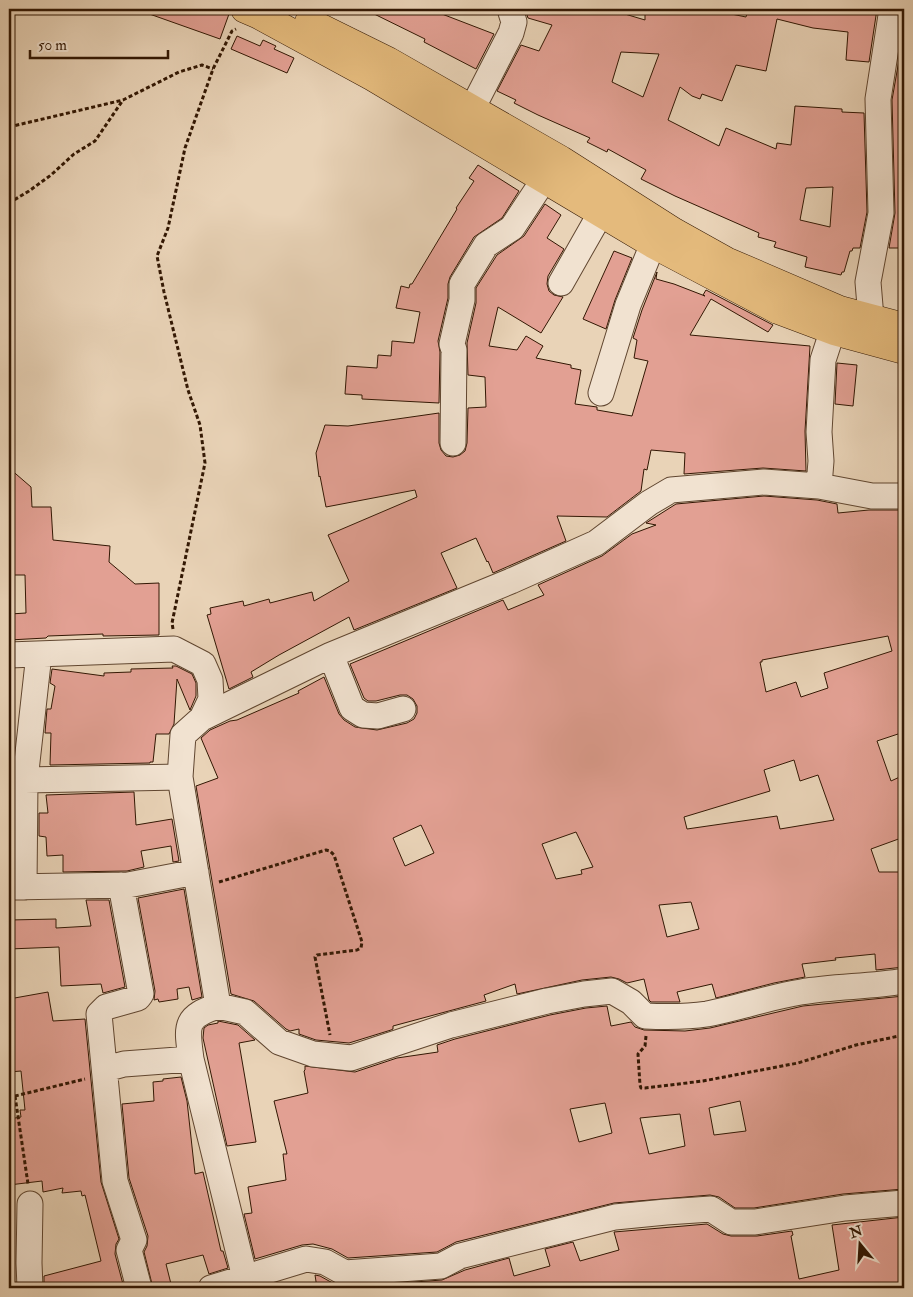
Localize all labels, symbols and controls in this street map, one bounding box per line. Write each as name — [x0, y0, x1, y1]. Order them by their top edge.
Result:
scale bar — [30, 28, 168, 60]
text: 50 m — [38, 36, 67, 55]
north arrow — [836, 1220, 886, 1270]
text: N — [847, 1222, 865, 1242]

